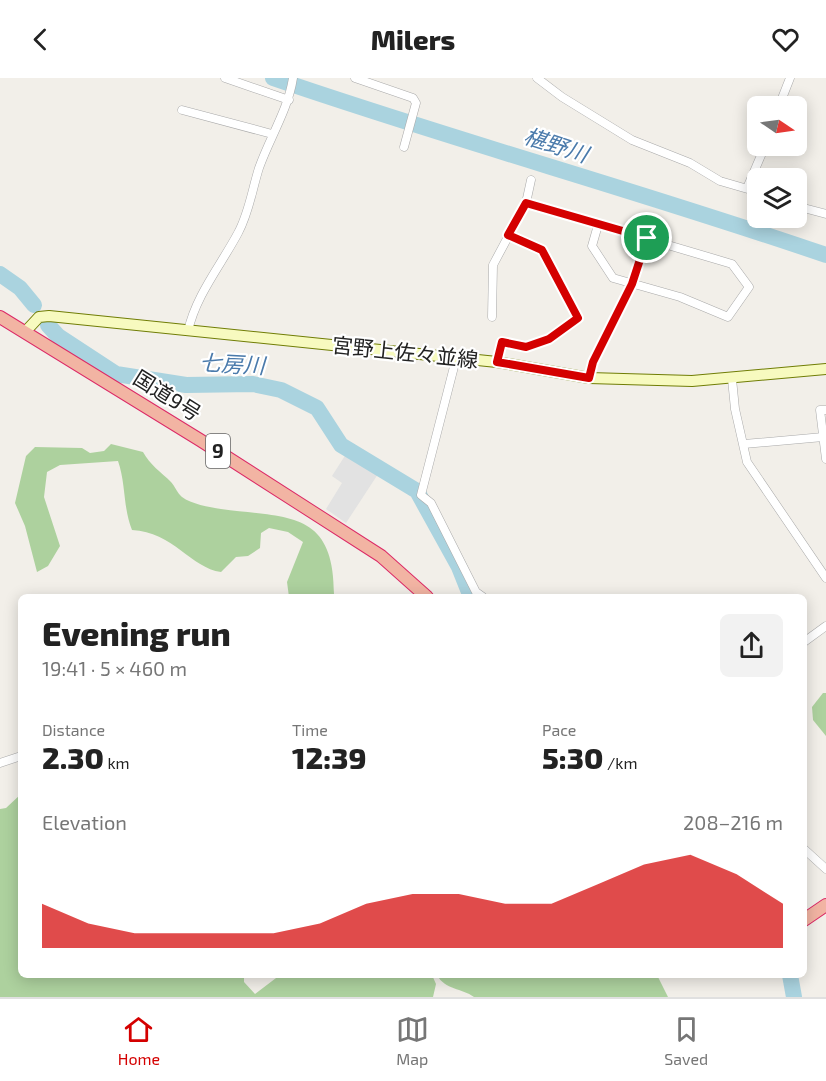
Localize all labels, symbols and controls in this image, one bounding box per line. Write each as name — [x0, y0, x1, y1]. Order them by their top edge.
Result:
icon: back — [24, 23, 57, 56]
text: Milers — [371, 23, 455, 55]
icon: heart — [769, 23, 802, 56]
north arrow — [747, 96, 807, 156]
map controls — [747, 96, 807, 228]
water label: 椹野川 — [521, 121, 594, 167]
button: layers — [747, 168, 807, 228]
pin — [621, 212, 672, 263]
icon: arrive — [630, 221, 663, 254]
street label: 宮野上佐々並線 — [331, 331, 480, 372]
water label: 七房川 — [198, 348, 268, 378]
street label: 国道9号 — [129, 364, 206, 425]
road number: 9 — [206, 434, 230, 468]
text: Evening run — [42, 613, 231, 653]
button: share — [720, 614, 783, 677]
text: 19:41 · 5 × 460 m — [42, 656, 187, 680]
text: Distance — [42, 720, 105, 739]
text: Time — [292, 720, 328, 739]
text: Pace — [542, 720, 576, 739]
text: 2.30 — [42, 739, 104, 775]
text: 12:39 — [292, 739, 367, 775]
text: 5:30 — [542, 739, 603, 775]
text: km — [104, 753, 130, 772]
text: /km — [603, 753, 637, 772]
text: Elevation — [42, 810, 127, 834]
text: 208–216 m — [683, 810, 783, 834]
tab: Home — [118, 1013, 160, 1068]
tab: Map — [396, 1013, 429, 1068]
tab: Saved — [664, 1013, 708, 1068]

